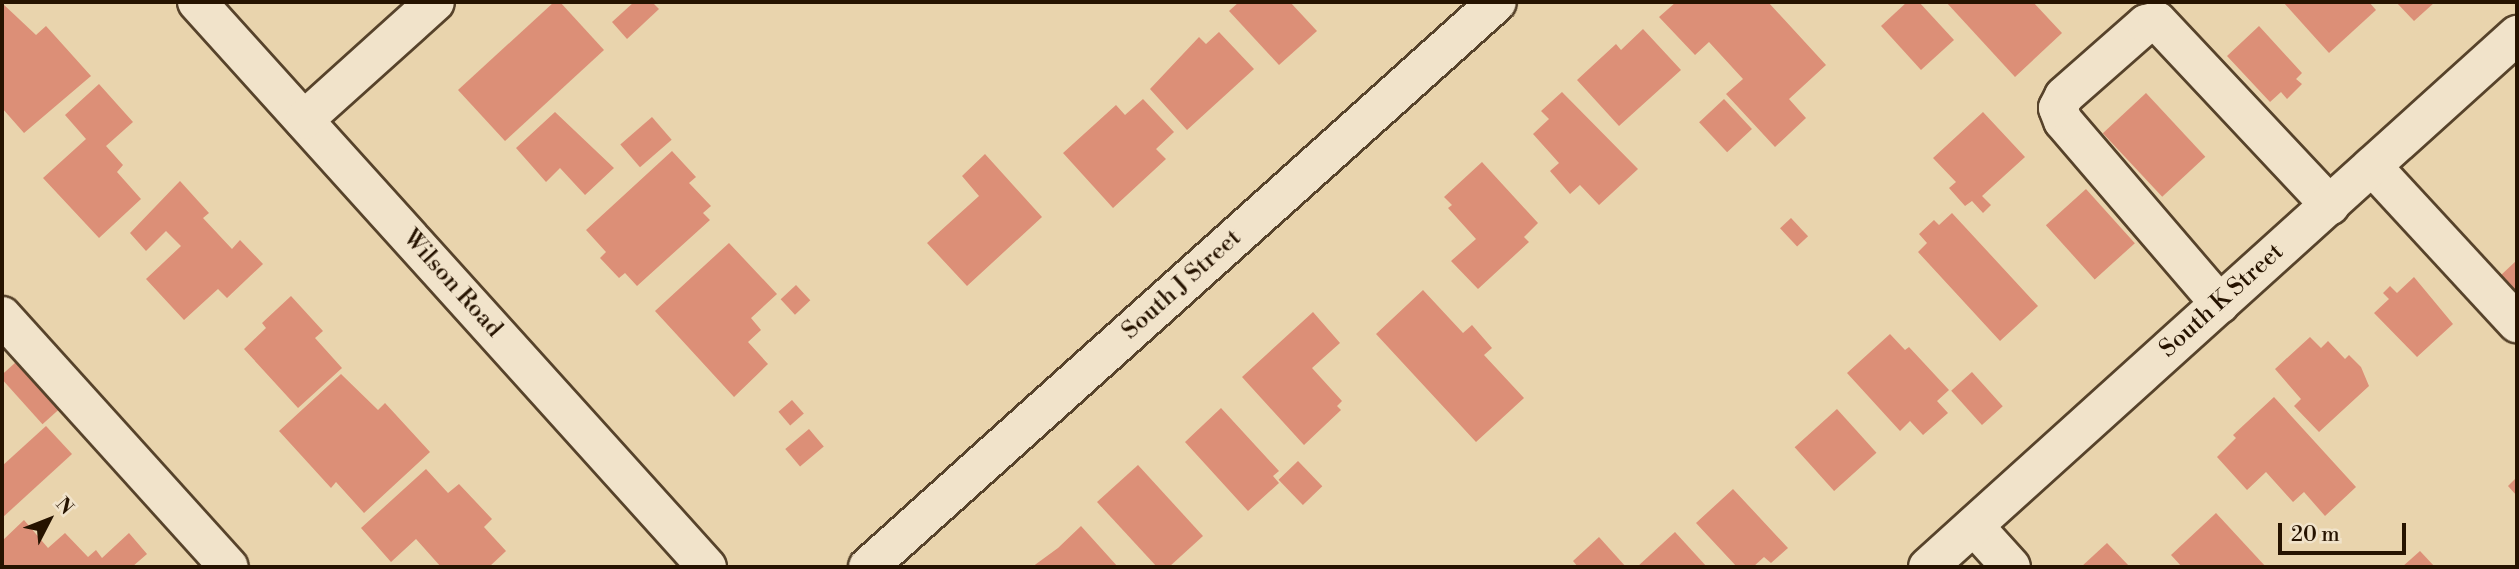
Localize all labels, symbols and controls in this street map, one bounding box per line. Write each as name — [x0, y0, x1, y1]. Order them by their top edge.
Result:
street label: Wilson Road — [396, 224, 508, 344]
street label: South J Street — [1117, 224, 1247, 346]
street label: South K Street — [2154, 238, 2290, 364]
north arrow — [14, 485, 84, 555]
text: N — [51, 492, 79, 520]
scale bar — [2281, 510, 2409, 554]
text: 20 m — [2291, 522, 2340, 548]

